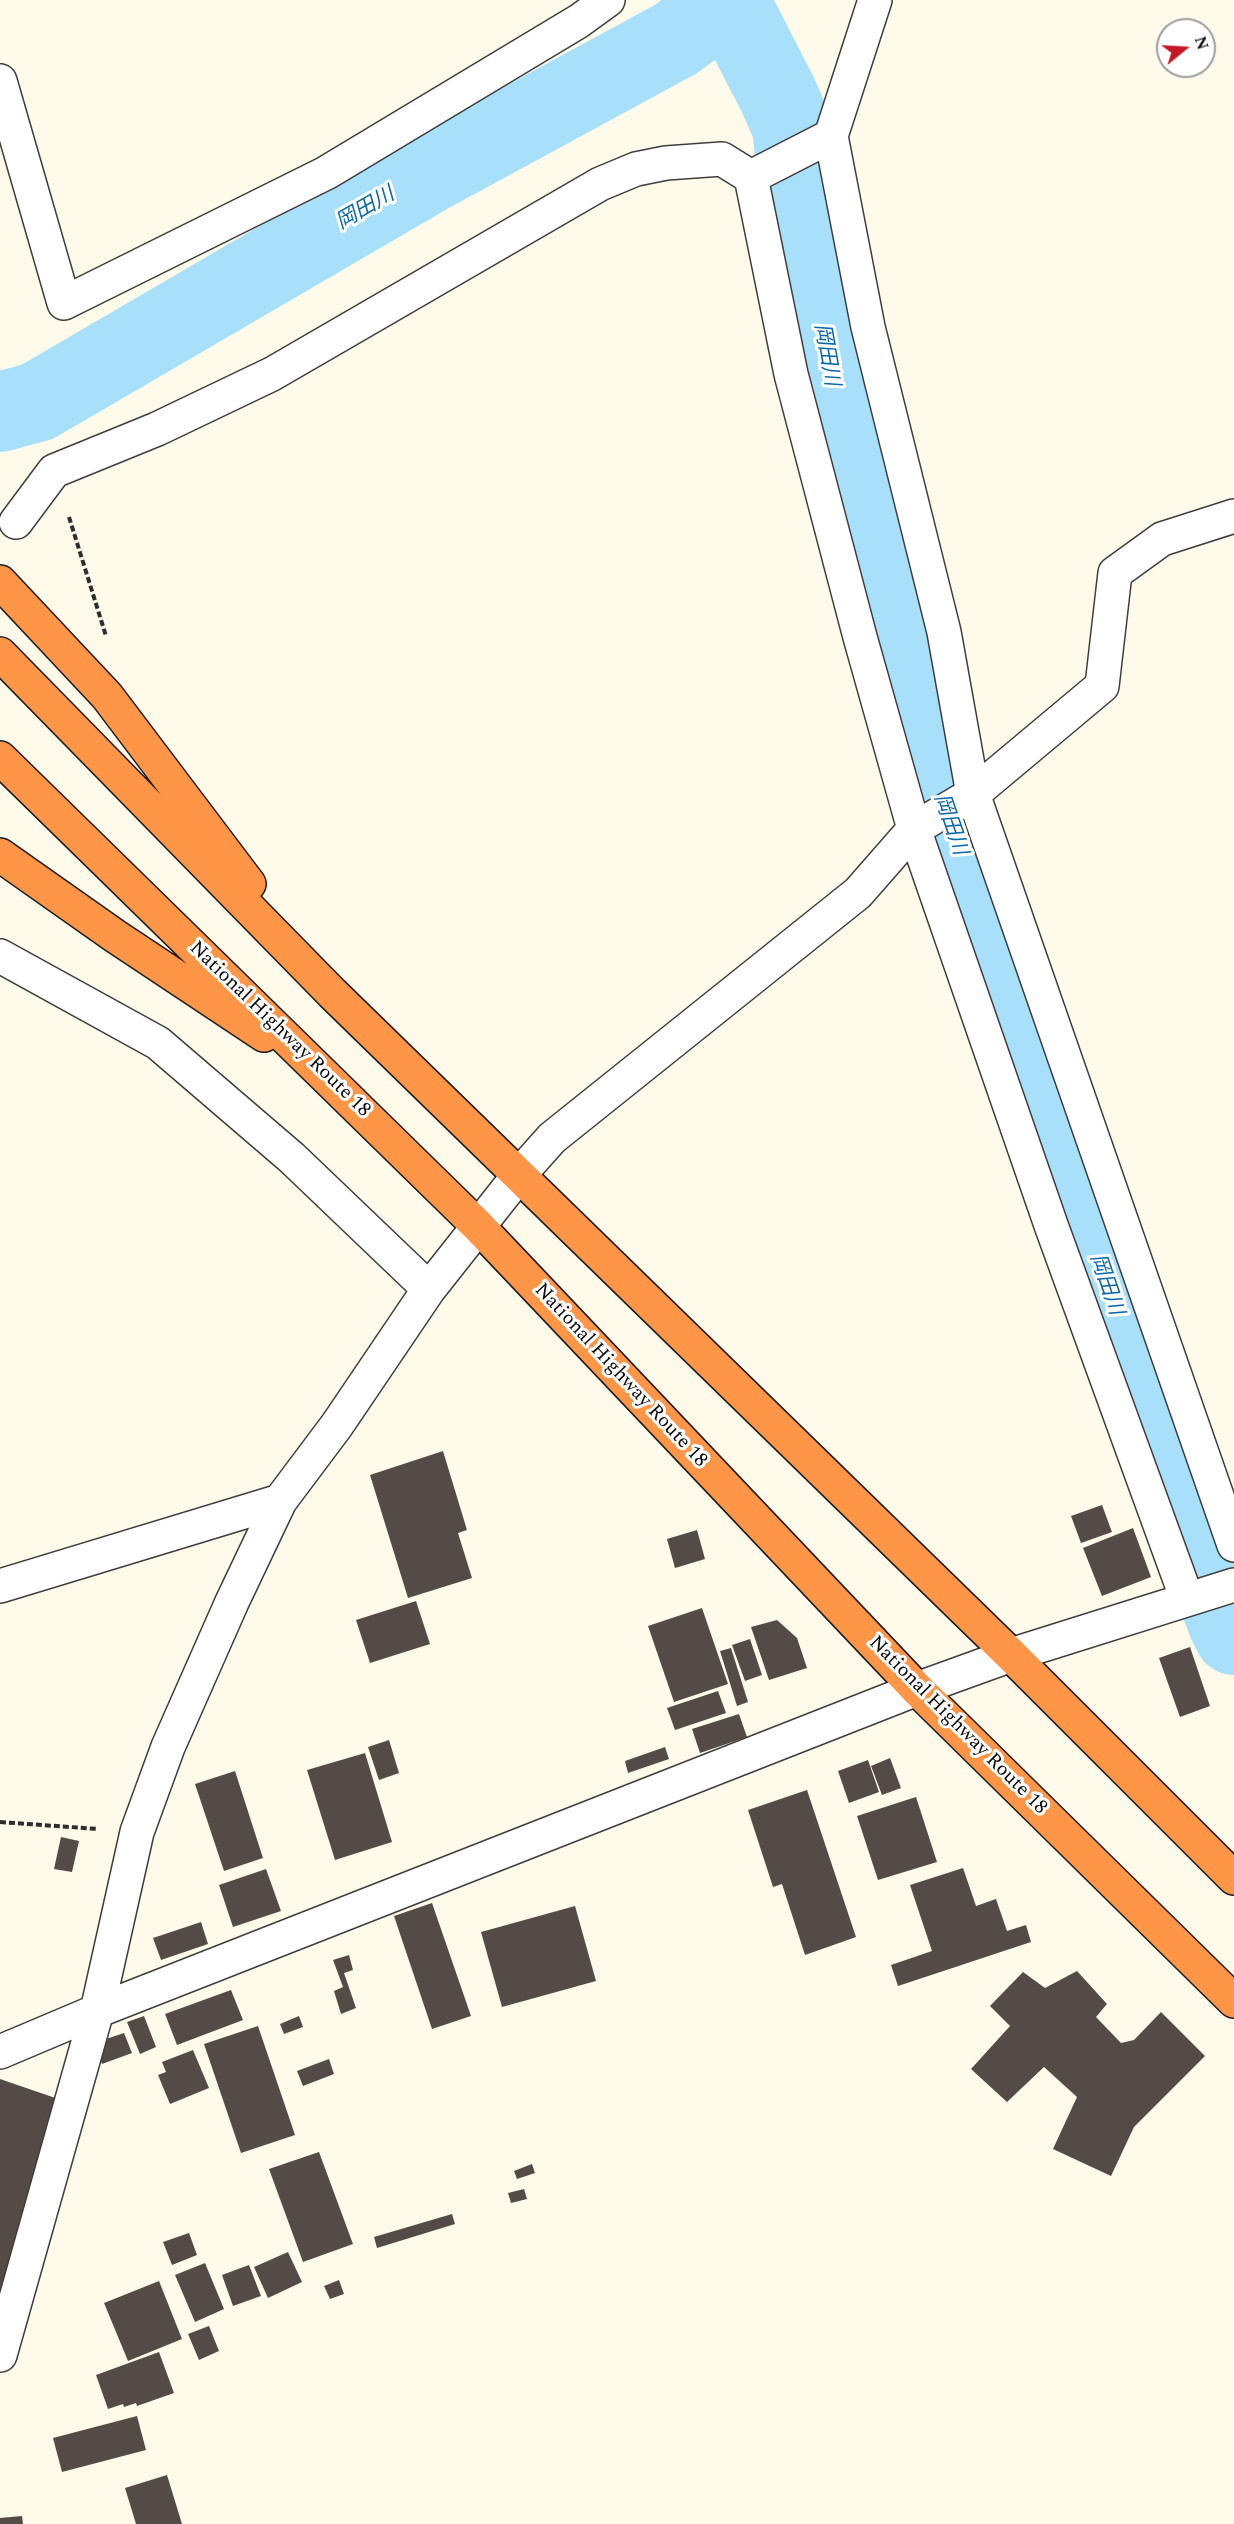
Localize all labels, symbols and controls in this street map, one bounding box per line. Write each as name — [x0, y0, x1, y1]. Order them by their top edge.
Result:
north arrow — [1156, 18, 1216, 78]
text: N — [1188, 33, 1215, 53]
water label: 岡田川 — [332, 183, 400, 237]
water label: 岡田川 — [807, 322, 843, 388]
water label: 岡田川 — [927, 791, 971, 859]
street label: National Highway Route 18 — [183, 937, 375, 1123]
water label: 岡田川 — [1083, 1251, 1127, 1319]
street label: National Highway Route 18 — [528, 1279, 712, 1473]
street label: National Highway Route 18 — [863, 1632, 1051, 1820]

